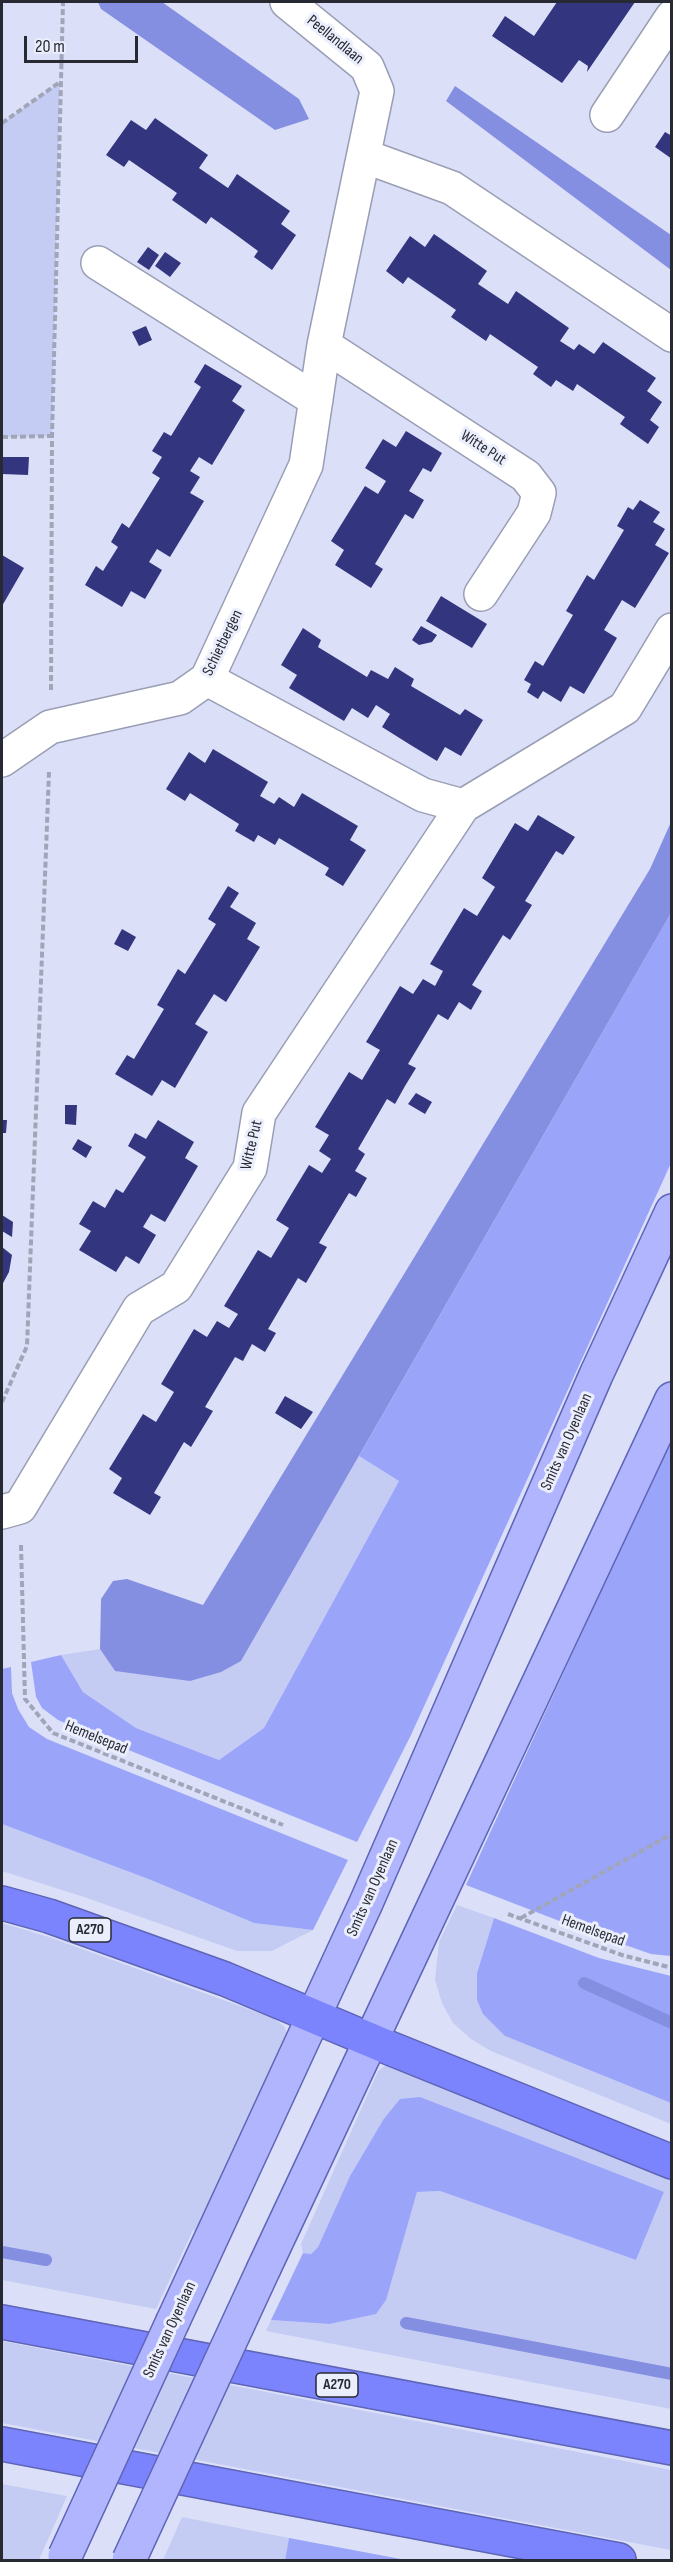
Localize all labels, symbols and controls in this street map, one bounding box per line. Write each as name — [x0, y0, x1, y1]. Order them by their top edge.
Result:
street label: Peellandlaan — [303, 11, 367, 69]
scale bar — [27, 24, 141, 62]
text: 20 m — [35, 36, 65, 57]
street label: Witte Put — [457, 426, 509, 470]
street label: Schietbergen — [199, 607, 247, 679]
street label: Witte Put — [237, 1118, 267, 1172]
street label: Smits van Oyenlaan — [537, 1391, 597, 1493]
street label: Hemelsepad — [62, 1717, 130, 1759]
street label: Smits van Oyenlaan — [343, 1837, 403, 1939]
street label: Hemelsepad — [559, 1911, 627, 1951]
road number: A270 — [69, 1918, 111, 1942]
street label: Smits van Oyenlaan — [139, 2279, 201, 2381]
road number: A270 — [316, 2373, 358, 2397]

